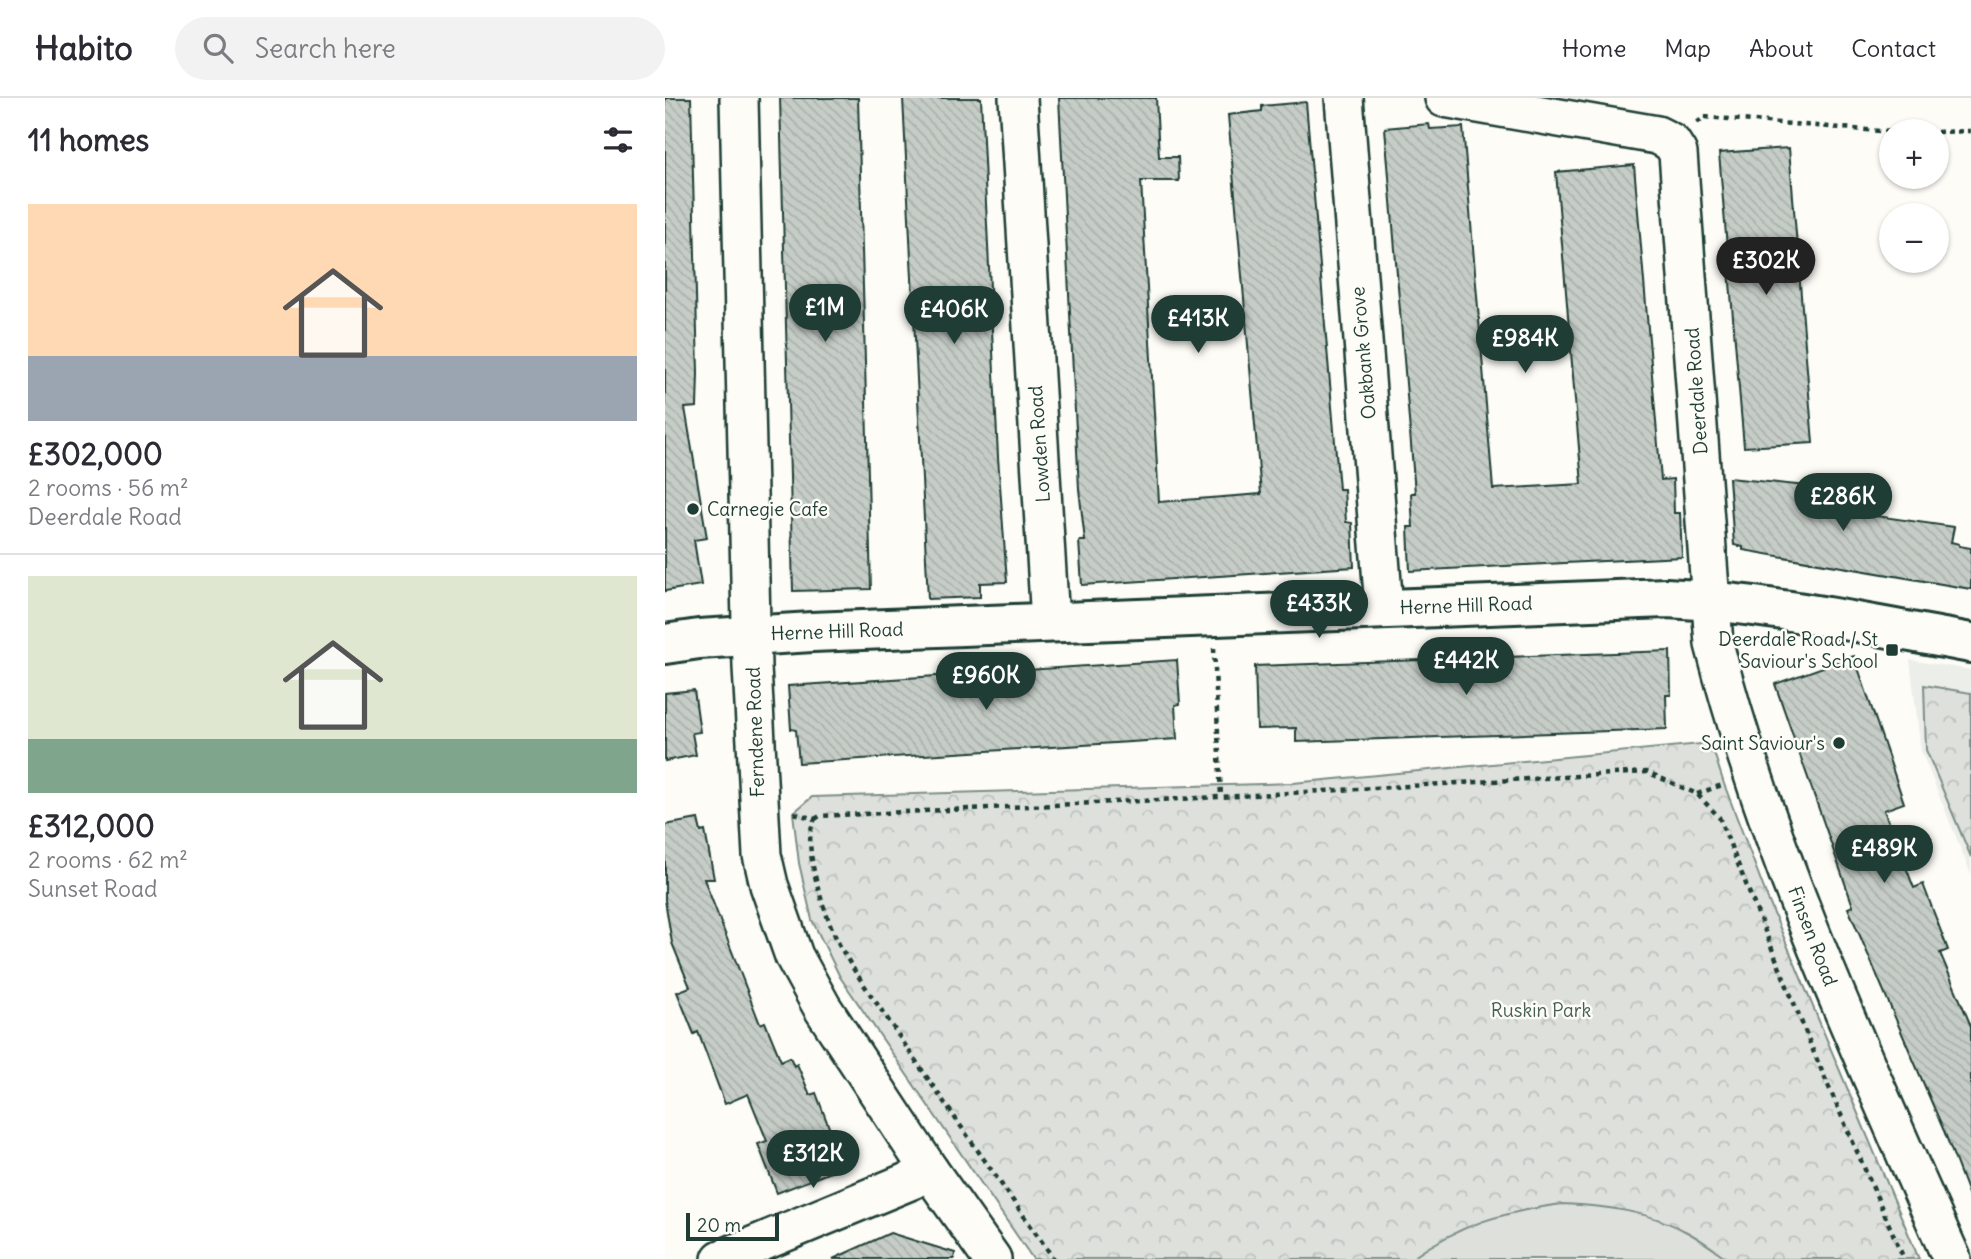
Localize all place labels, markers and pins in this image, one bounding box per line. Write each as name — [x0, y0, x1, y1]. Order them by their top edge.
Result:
pin: £302K — [1717, 238, 1815, 297]
pin: £1M — [791, 285, 859, 344]
pin: £406K — [905, 286, 1003, 346]
pin: £413K — [1149, 296, 1247, 355]
pin: £984K — [1476, 316, 1574, 375]
pin: £286K — [1794, 474, 1892, 533]
place label: Carnegie Cafe — [707, 497, 828, 521]
marker: Carnegie Cafe — [685, 501, 701, 517]
pin: £433K — [1270, 580, 1368, 640]
place label: Deerdale Road / St Saviour's School — [1718, 627, 1878, 673]
pin: £442K — [1417, 638, 1515, 697]
marker: Deerdale Road / St Saviour's School — [1884, 642, 1900, 658]
pin: £960K — [937, 652, 1035, 712]
place label: Saint Saviour's — [1701, 731, 1825, 755]
marker: Saint Saviour's — [1831, 735, 1847, 751]
pin: £489K — [1835, 826, 1933, 885]
pin: £312K — [764, 1130, 862, 1190]

